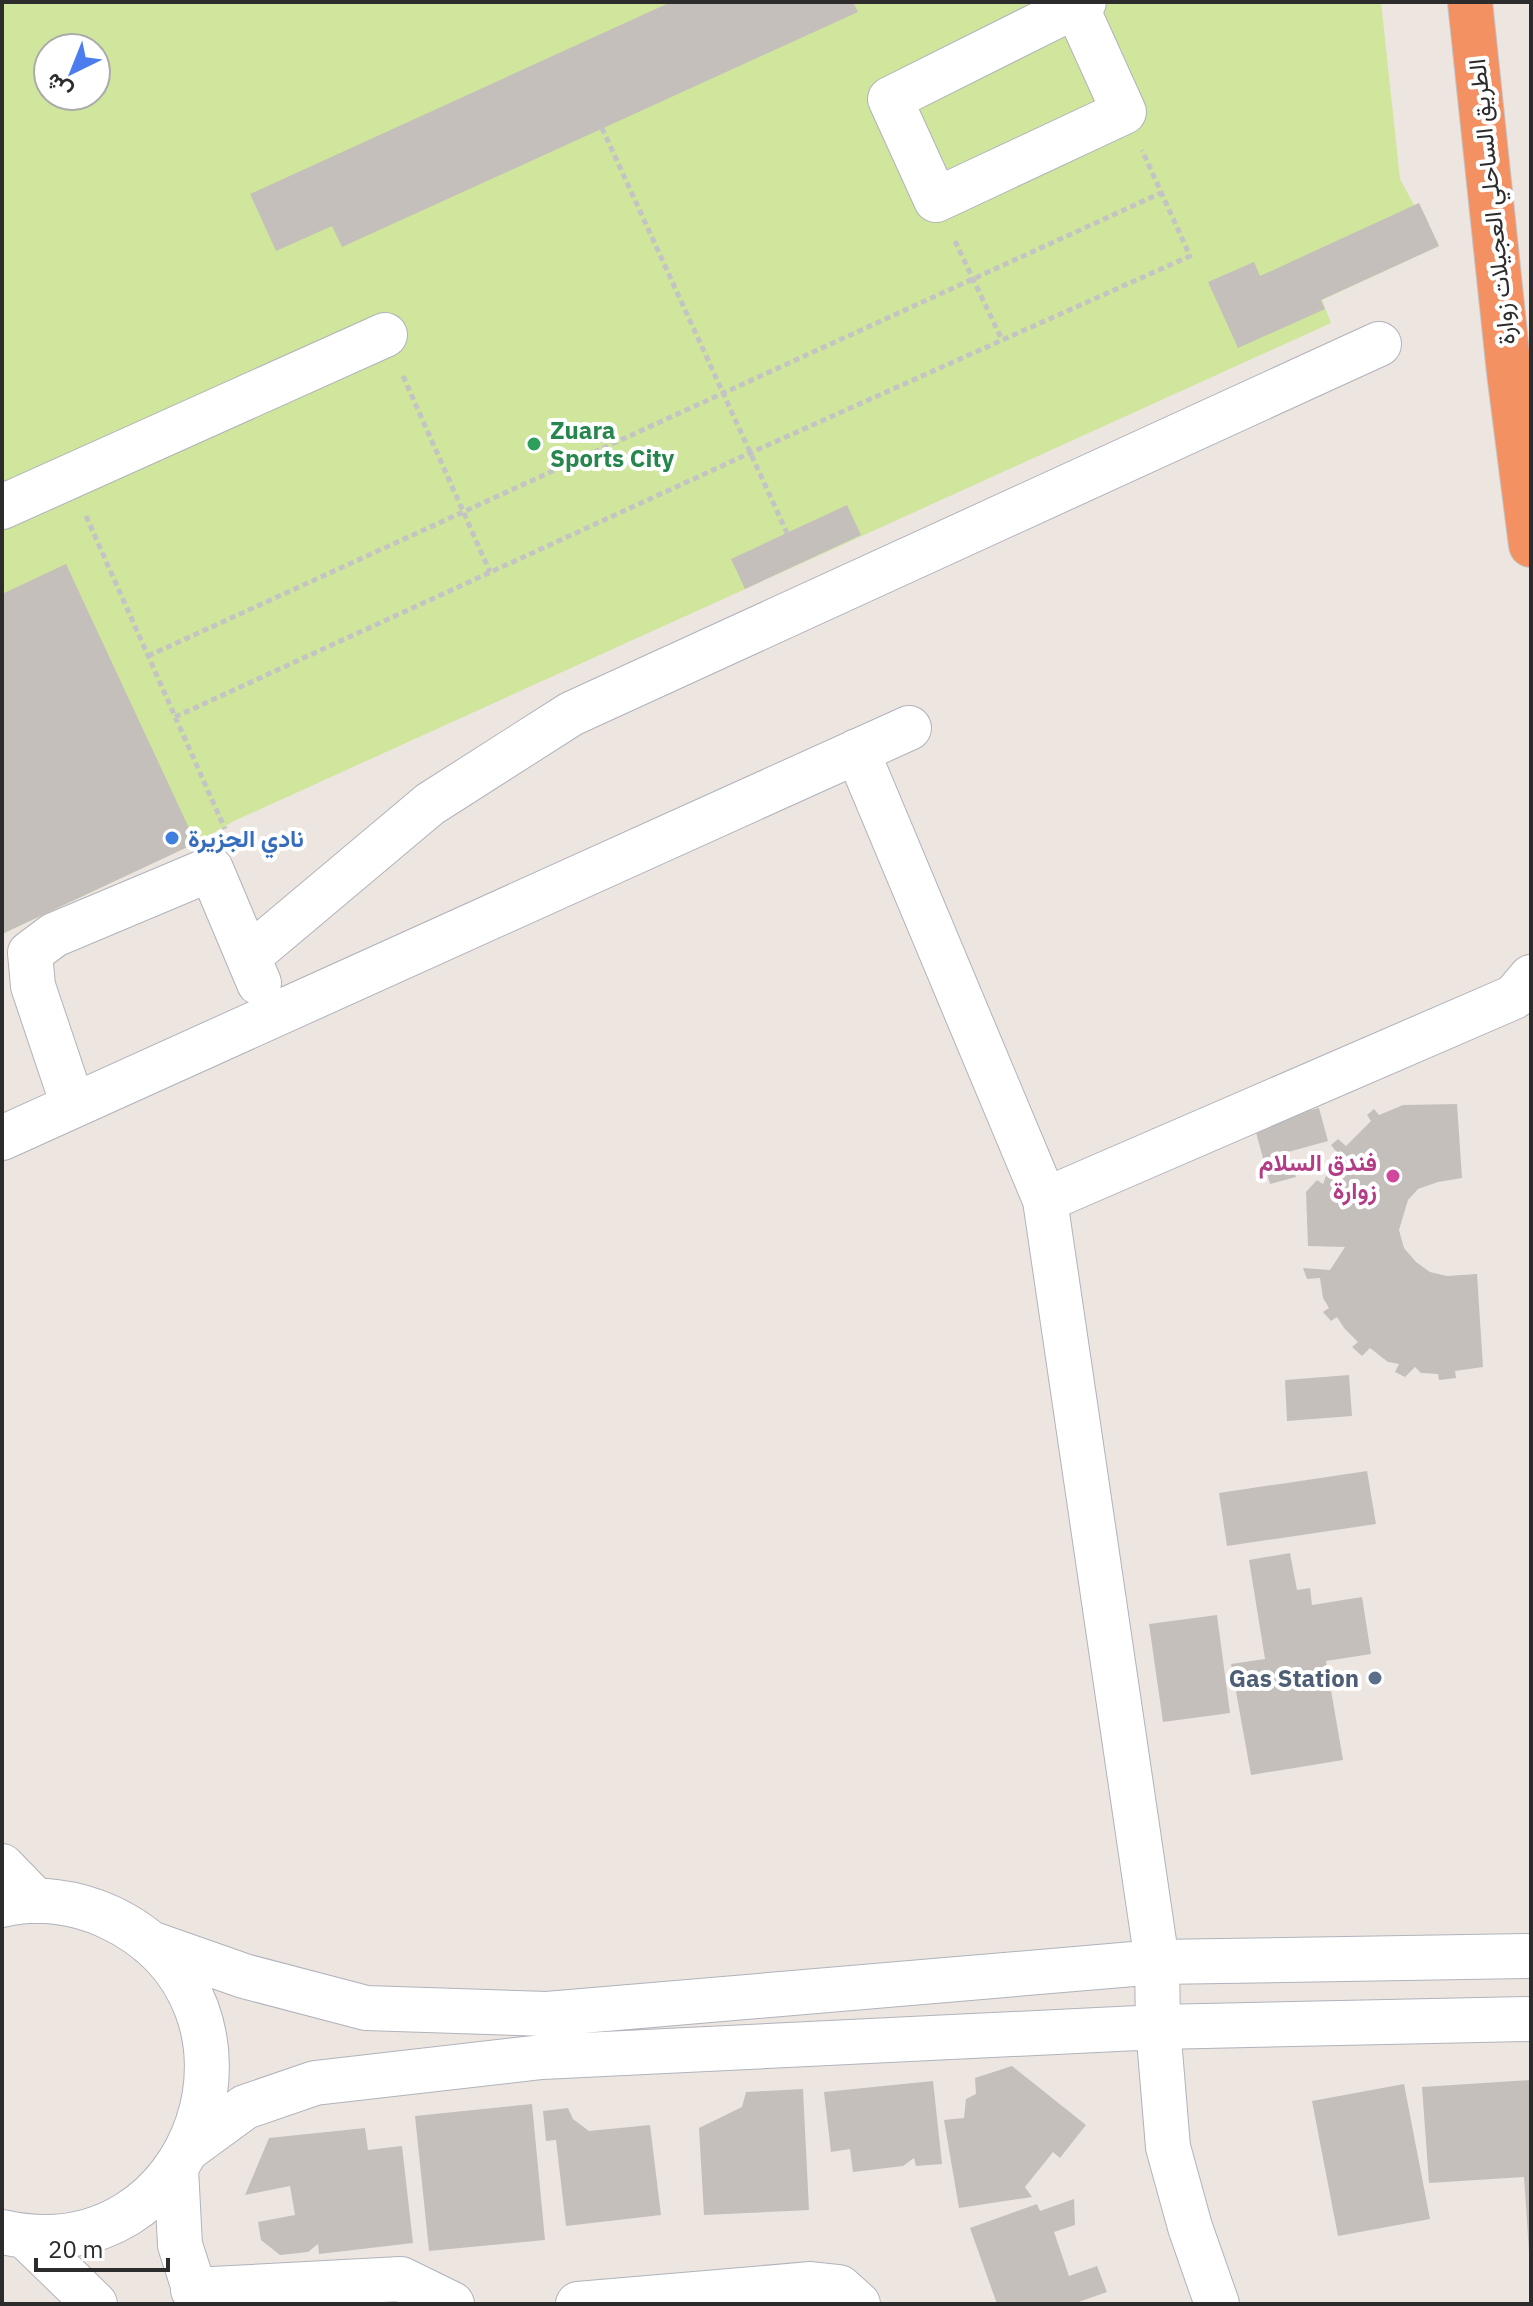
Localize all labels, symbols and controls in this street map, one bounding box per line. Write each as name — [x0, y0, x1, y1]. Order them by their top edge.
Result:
north arrow — [32, 32, 112, 112]
street label: الطريق الساحلي العجيلات زوارة — [1460, 57, 1526, 347]
text: ش — [38, 67, 78, 107]
place label: Zuara Sports City — [550, 414, 675, 474]
marker: Zuara Sports City — [525, 435, 543, 453]
place label: نادي الجزيرة — [188, 822, 304, 859]
marker: نادي الجزيرة — [163, 829, 181, 847]
place label: فندق السلام زوارة — [1259, 1146, 1377, 1206]
marker: فندق السلام زوارة — [1384, 1167, 1402, 1185]
place label: Gas Station — [1229, 1662, 1359, 1694]
marker: Gas Station — [1366, 1669, 1384, 1687]
scale bar — [36, 2222, 168, 2272]
text: 20 m — [48, 2233, 103, 2265]

